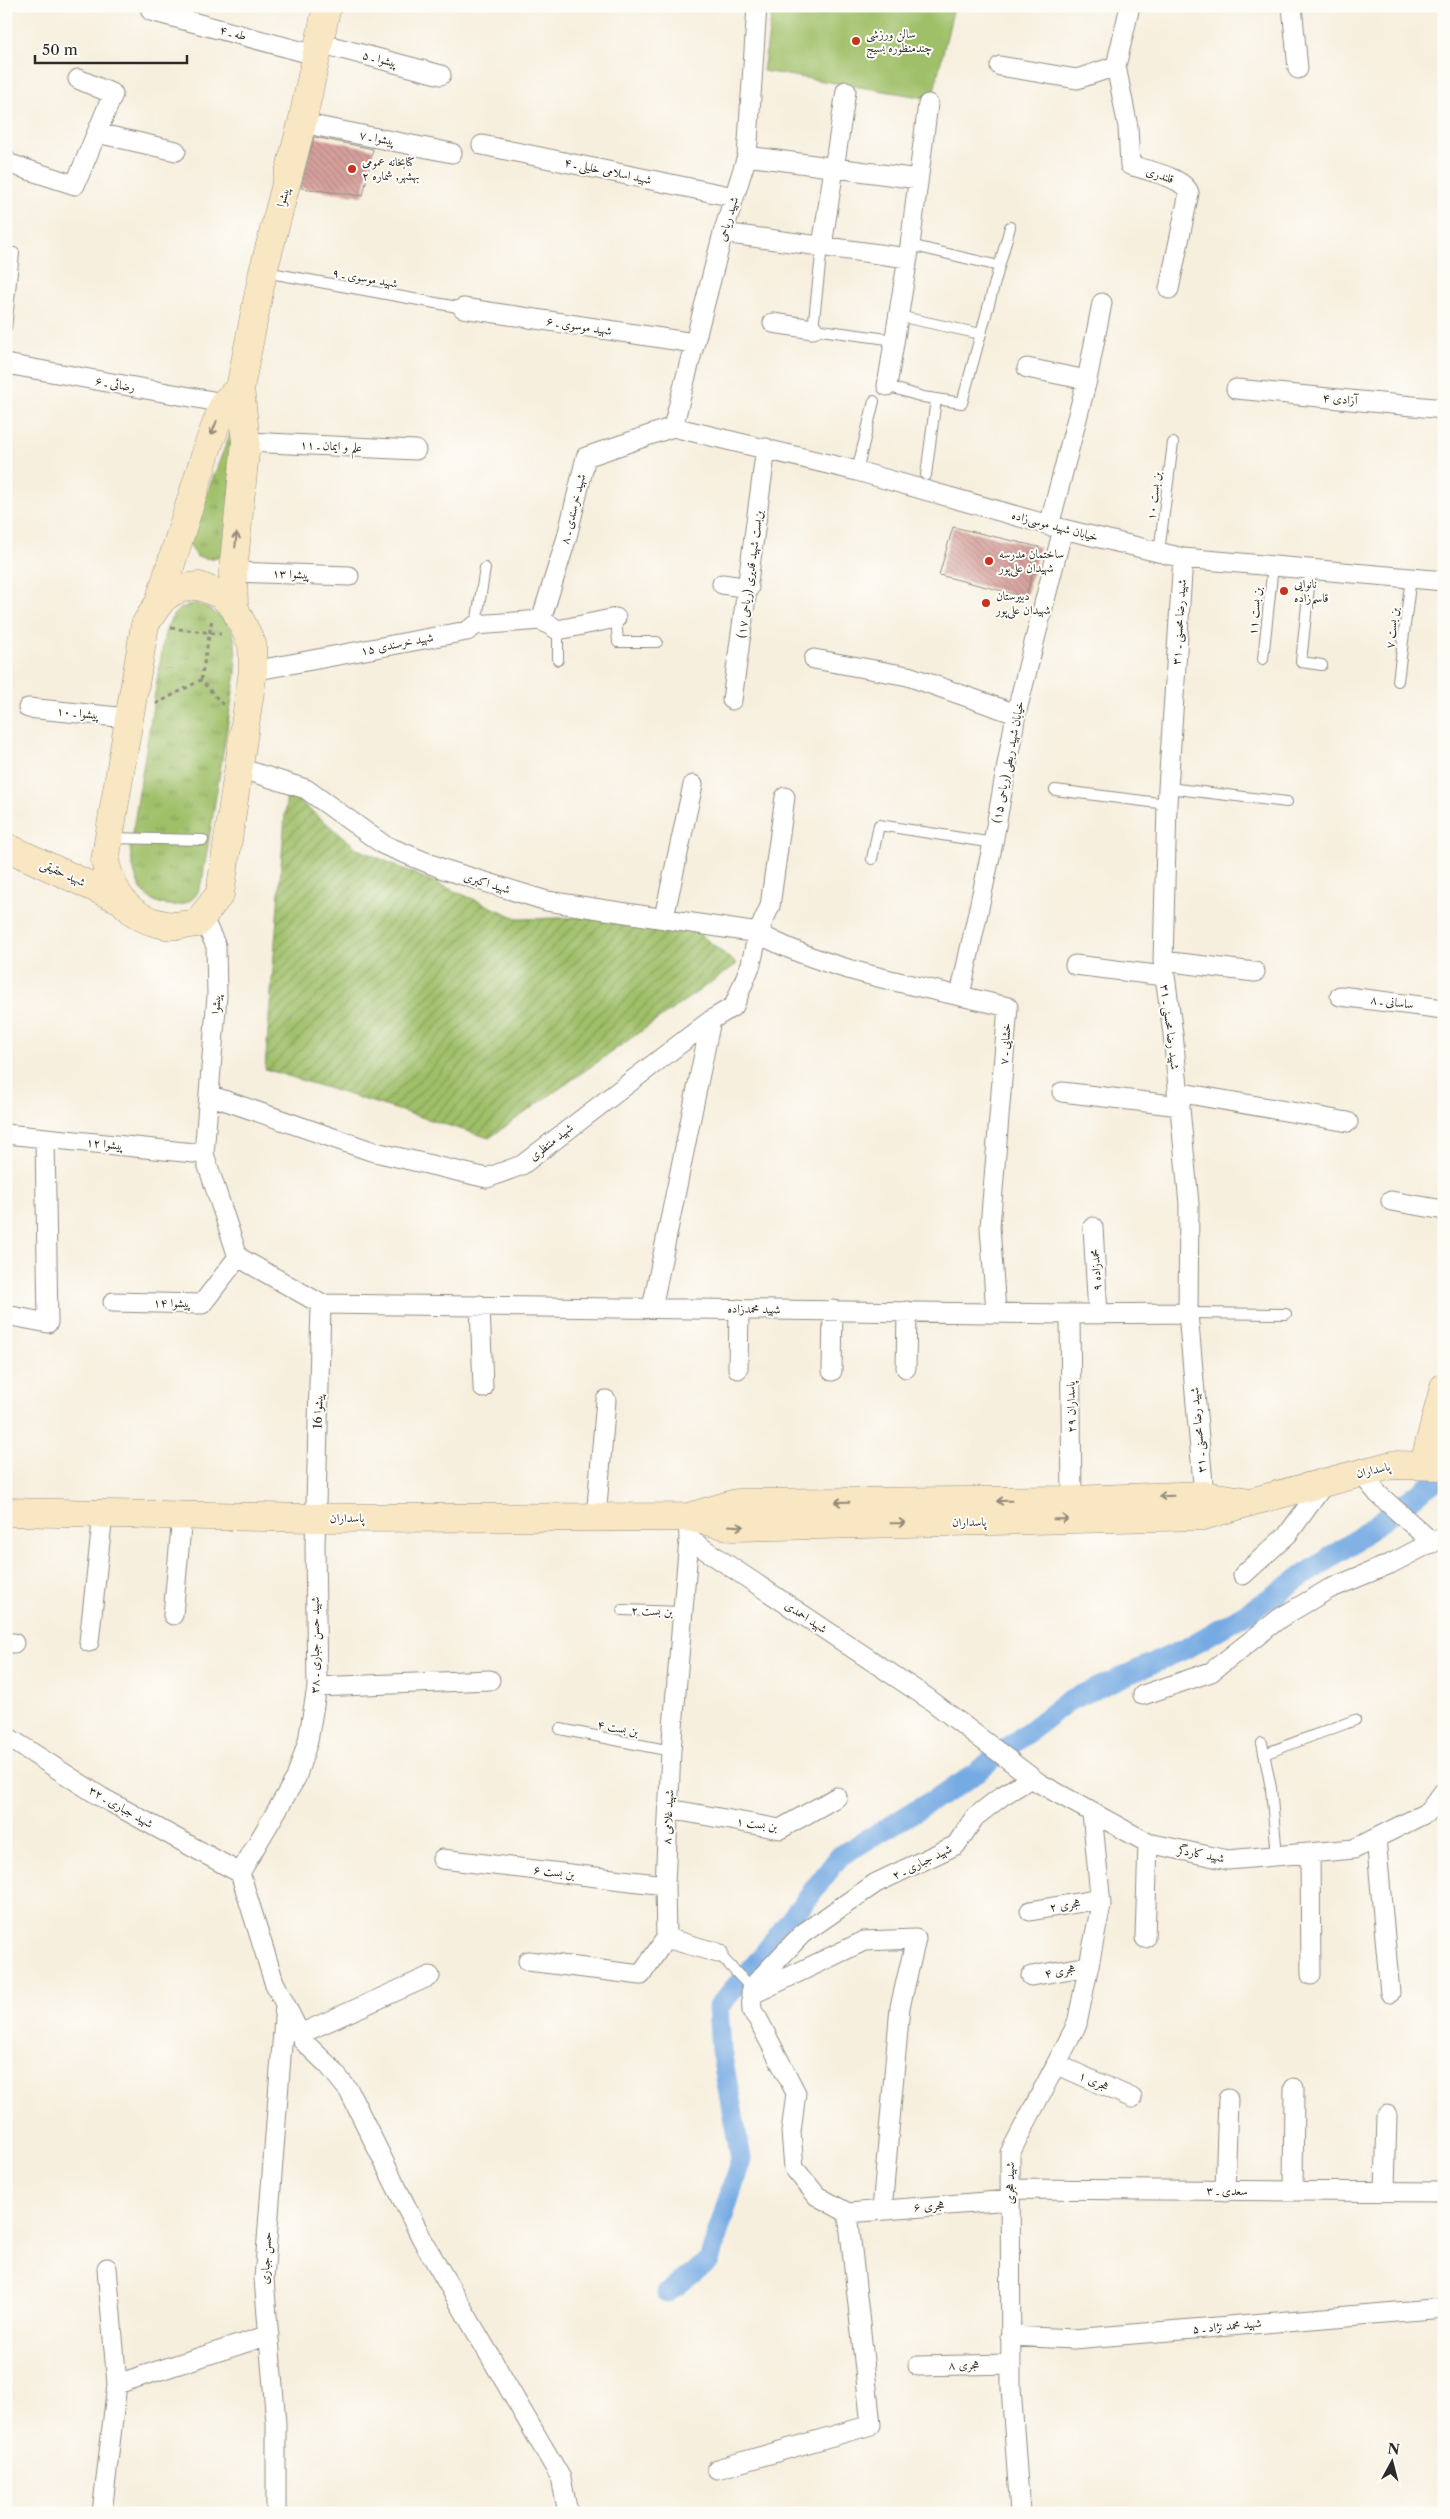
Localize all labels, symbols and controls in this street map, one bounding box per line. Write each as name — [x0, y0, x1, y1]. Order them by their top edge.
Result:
street label: طه ـ ۴ — [218, 22, 248, 43]
place label: سالن ورزشی چندمنظوره بسیج — [866, 26, 932, 59]
scale bar — [35, 32, 188, 64]
marker: سالن ورزشی چندمنظوره بسیج — [850, 35, 862, 47]
text: 50 m — [42, 40, 78, 59]
street label: پیشوا ـ ۵ — [361, 47, 400, 71]
street label: پیشوا ـ ۷ — [358, 127, 396, 149]
place label: کتابخانه عمومی بهشهر, شماره ۲ — [362, 154, 419, 184]
street label: شهید اسلامی خلیلی ـ ۴ — [563, 154, 653, 189]
marker: کتابخانه عمومی بهشهر, شماره ۲ — [346, 163, 358, 175]
street label: قلندری — [1144, 163, 1176, 186]
street label: پیشوا — [273, 185, 293, 209]
street label: شهید ریاحی — [714, 195, 742, 243]
street label: شهید موسوی ـ ۹ — [331, 264, 399, 292]
street label: شهید موسوی ـ ۶ — [545, 313, 613, 339]
street label: رضائی ـ ۶ — [94, 373, 136, 394]
street label: آزادی ۴ — [1322, 390, 1359, 408]
one-way arrow — [209, 420, 218, 435]
street label: علم و ایمان ـ ۱۱ — [300, 436, 363, 460]
street label: بن بست ۱۰ — [1143, 470, 1164, 521]
street label: شهید خرسندی ـ ۸ — [557, 472, 589, 546]
street label: خیابان شهید موسی‌زاده — [1010, 507, 1100, 546]
street label: بن‌بست شهید قدیری (ریاحی ۱۷) — [733, 508, 767, 639]
one-way arrow — [231, 533, 241, 549]
place label: ساختمان مدرسه شهیدان علی‌پور — [998, 546, 1064, 577]
marker: ساختمان مدرسه شهیدان علی‌پور — [983, 555, 995, 567]
street label: پیشوا ۱۳ — [272, 565, 310, 583]
place label: نانوایی قاسم‌زاده — [1294, 576, 1328, 610]
street label: شهید رضا محسنی ـ ۳۱ — [1168, 579, 1191, 666]
street label: بن بست ۱۱ — [1245, 585, 1265, 636]
marker: نانوایی قاسم‌زاده — [1278, 585, 1290, 597]
place label: دبیرستان شهیدان علی‌پور — [995, 588, 1051, 619]
marker: دبیرستان شهیدان علی‌پور — [980, 597, 992, 609]
street label: بن بست ۷ — [1382, 606, 1402, 649]
street label: شهید خرسندی ۱۵ — [359, 629, 435, 659]
street label: خیابان شهید ربطی (ریاحی ۱۵) — [988, 700, 1029, 825]
street label: پیشوا ـ ۱۰ — [56, 703, 100, 723]
street label: شهید حقیقی — [38, 856, 88, 891]
street label: شهید اکبری — [462, 868, 512, 898]
street label: شهید رضا محسنی ـ ۳۱ — [1156, 983, 1183, 1071]
street label: ساسانی ـ ۸ — [1370, 991, 1415, 1012]
street label: پیشوا — [207, 993, 225, 1015]
street label: خشایی ـ ۷ — [995, 1022, 1015, 1066]
street label: شهید منتظری — [526, 1120, 576, 1164]
street label: پیشوا ۱۲ — [86, 1134, 125, 1154]
street label: محمدزاده ۹ — [1087, 1249, 1104, 1291]
street label: پیشوا ۱۴ — [153, 1295, 191, 1311]
street label: شهید محمدزاده — [727, 1301, 781, 1317]
street label: پاسداران ۲۹ — [1063, 1380, 1080, 1433]
street label: شهید رضا محسنی ـ ۳۱ — [1186, 1386, 1211, 1474]
street label: پیشوا 16 — [309, 1393, 327, 1429]
street label: پاسداران — [1354, 1458, 1392, 1483]
one-way arrow — [1159, 1492, 1175, 1501]
one-way arrow — [996, 1496, 1012, 1506]
one-way arrow — [834, 1497, 850, 1507]
street label: پاسداران — [330, 1510, 365, 1527]
street label: پاسداران — [952, 1514, 987, 1531]
one-way arrow — [1052, 1515, 1068, 1524]
one-way arrow — [890, 1518, 906, 1528]
one-way arrow — [728, 1522, 744, 1531]
street label: شهید حسن جباری ـ ۳۸ — [307, 1597, 324, 1693]
street label: شهید احمدی — [782, 1597, 830, 1637]
street label: بن بست ۲ — [631, 1602, 674, 1619]
street label: بن بست ۴ — [596, 1716, 641, 1739]
street label: شهید جباری ـ ۳۲ — [86, 1782, 156, 1832]
street label: ۸ شهید غلامی — [659, 1789, 677, 1845]
street label: بن بست ۱ — [735, 1813, 779, 1834]
street label: شهید جباری ـ ۲ — [889, 1841, 955, 1883]
street label: شهید کاردگر — [1174, 1841, 1226, 1866]
street label: بن بست ۶ — [533, 1862, 576, 1882]
street label: هجری ۲ — [1048, 1895, 1082, 1915]
street label: هجری ۴ — [1043, 1960, 1077, 1982]
street label: هجری ۱ — [1076, 2067, 1112, 2095]
street label: شهید هجری — [1002, 2162, 1018, 2204]
street label: سعدی ـ ۳ — [1206, 2183, 1248, 2198]
street label: هجری ۶ — [913, 2197, 946, 2215]
street label: حسن جباری — [257, 2231, 276, 2285]
street label: شهید محمد نژاد ـ ۵ — [1192, 2315, 1262, 2337]
street label: هجری ۸ — [948, 2357, 980, 2373]
north arrow — [1368, 2436, 1418, 2486]
text: N — [1386, 2439, 1401, 2459]

